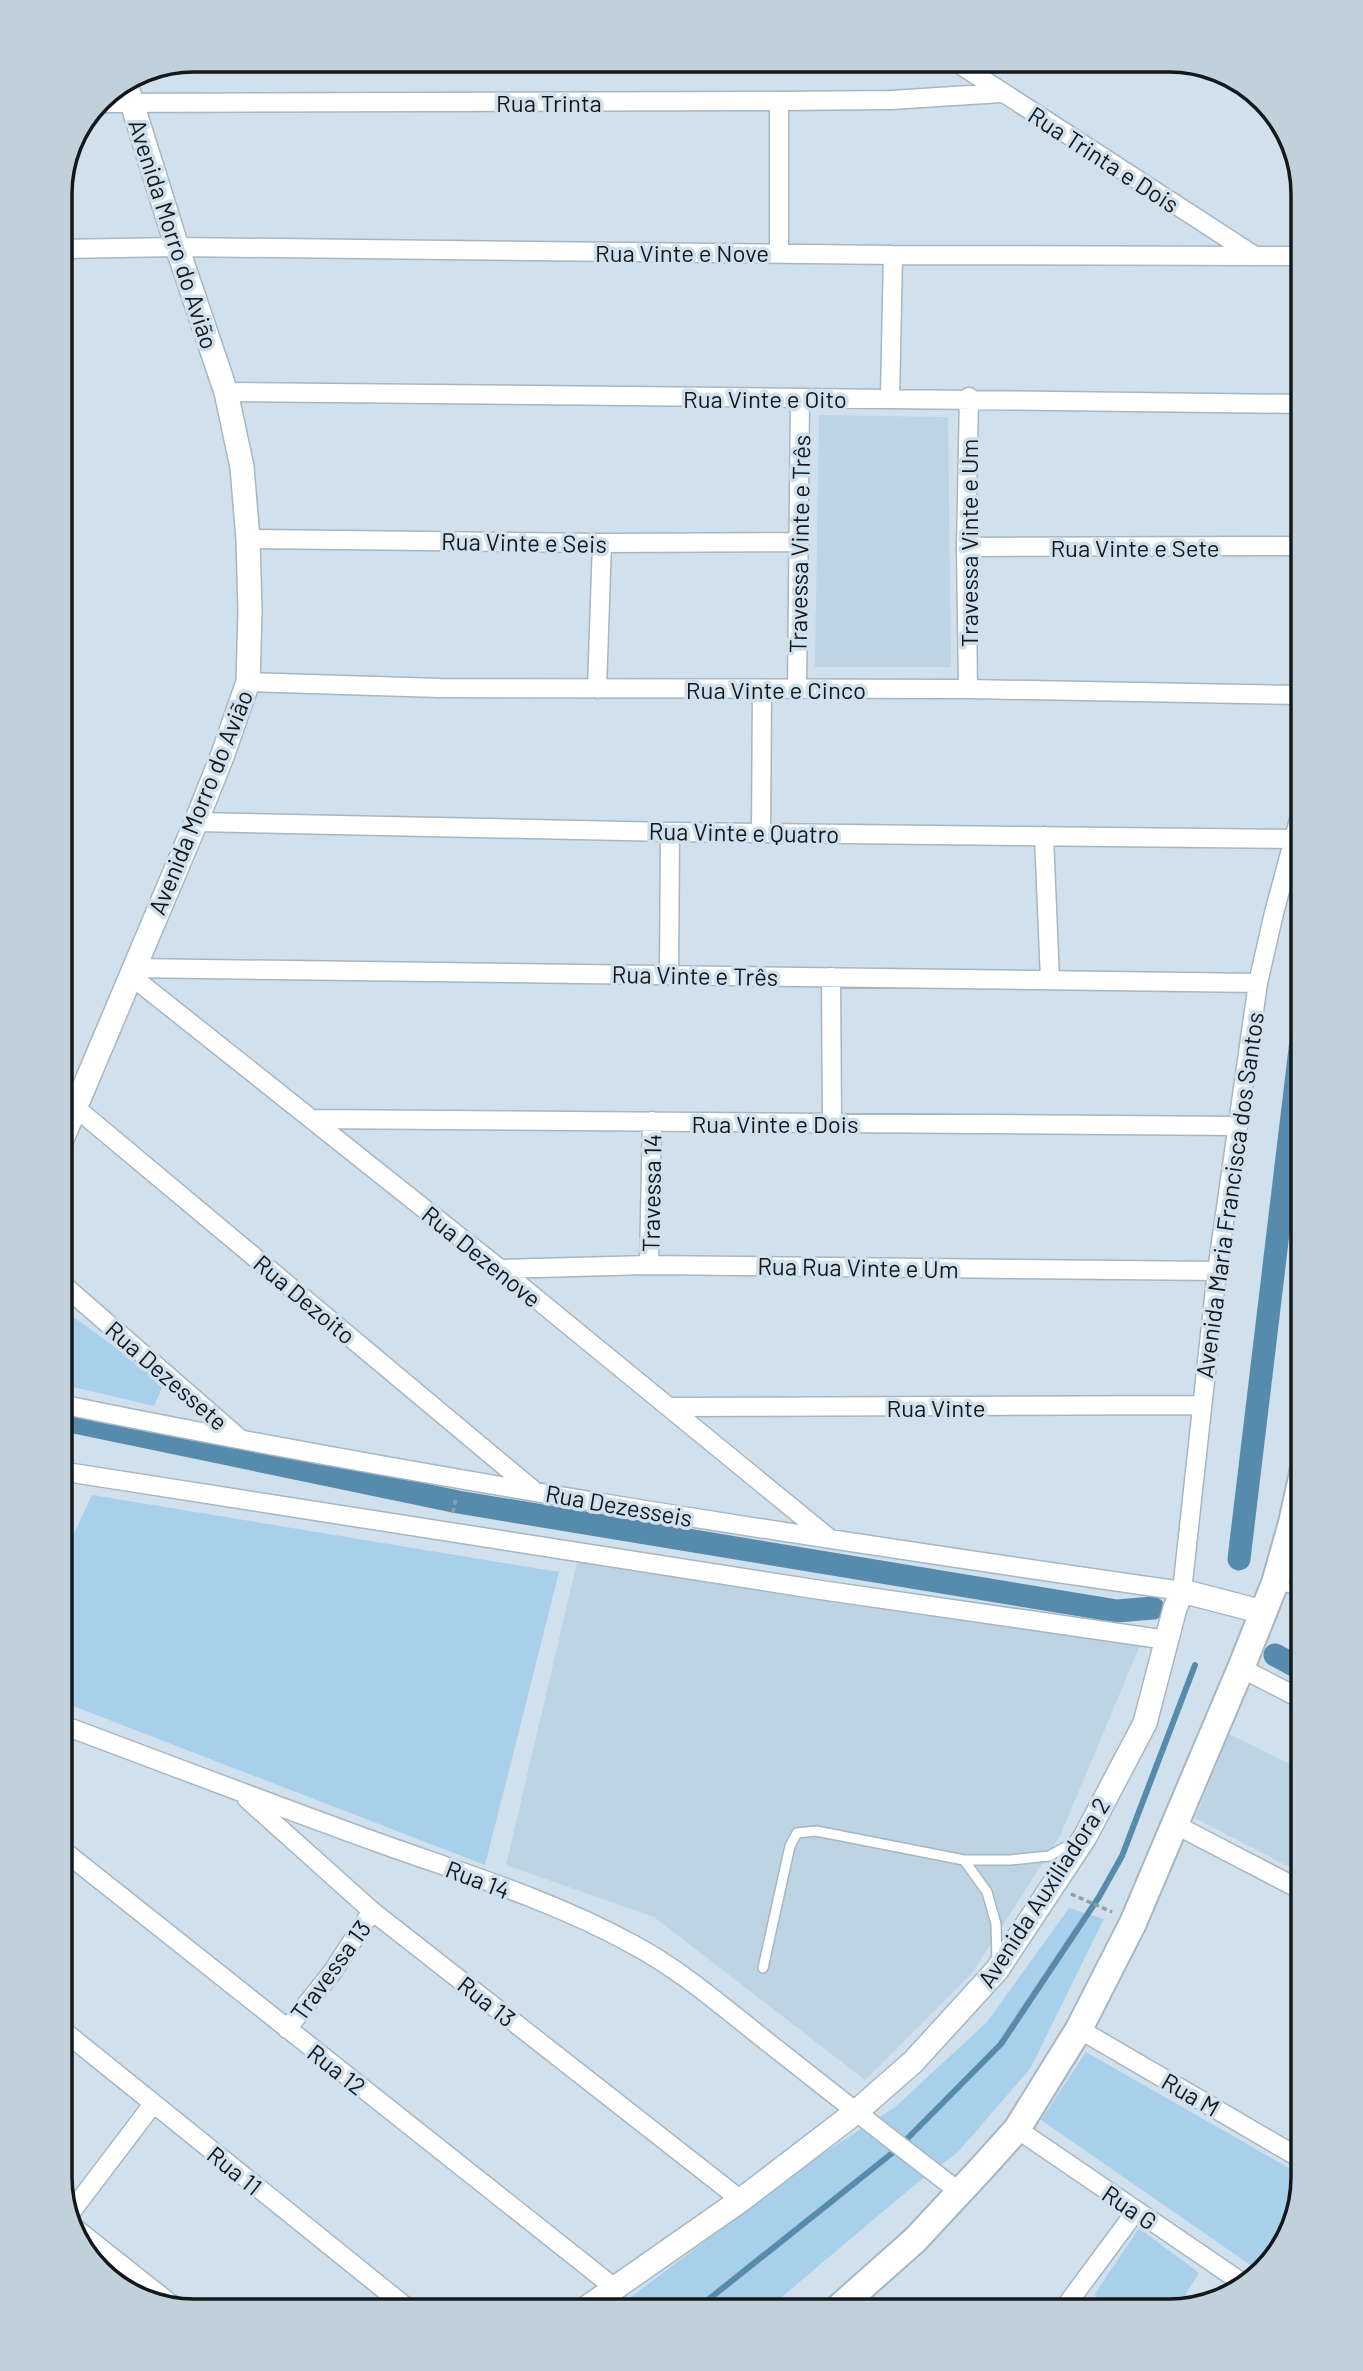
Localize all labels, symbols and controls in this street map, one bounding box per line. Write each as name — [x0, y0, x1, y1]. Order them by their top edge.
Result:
street label: Rua Trinta — [496, 88, 602, 117]
street label: Rua Trinta e Dois — [1023, 100, 1185, 218]
street label: Avenida Morro do Avião — [123, 115, 225, 353]
street label: Rua Vinte e Nove — [595, 238, 769, 267]
street label: Rua Vinte e Oito — [683, 384, 847, 413]
street label: Travessa Vinte e Três — [783, 435, 815, 653]
street label: Travessa Vinte e Um — [954, 439, 983, 647]
street label: Rua Vinte e Seis — [441, 526, 607, 558]
street label: Rua Vinte e Sete — [1050, 533, 1220, 562]
street label: Rua Vinte e Cinco — [686, 675, 866, 704]
street label: Avenida Morro do Avião — [142, 685, 258, 919]
street label: Rua Vinte e Quatro — [648, 816, 840, 848]
street label: Rua Vinte e Três — [612, 959, 778, 991]
street label: Avenida Maria Francisca dos Santos — [1189, 1010, 1269, 1380]
street label: Rua Vinte e Dois — [692, 1109, 858, 1138]
street label: Travessa 14 — [635, 1134, 667, 1252]
street label: Rua Dezenove — [417, 1199, 547, 1313]
street label: Rua Dezoito — [248, 1248, 362, 1350]
street label: Rua Rua Vinte e Um — [757, 1251, 959, 1283]
street label: Rua Dezessete — [100, 1314, 234, 1436]
street label: Rua Vinte — [887, 1393, 985, 1422]
street label: Rua Dezesseis — [543, 1478, 695, 1532]
street label: Avenida Auxiliadora 2 — [971, 1792, 1115, 1992]
street label: Rua 14 — [442, 1854, 514, 1904]
street label: Travessa 13 — [284, 1914, 376, 2026]
street label: Rua 13 — [452, 1969, 522, 2033]
street label: Rua 12 — [302, 2037, 372, 2101]
street label: Rua M — [1157, 2066, 1225, 2122]
street label: Rua 11 — [202, 2139, 268, 2201]
street label: Rua G — [1097, 2178, 1163, 2236]

